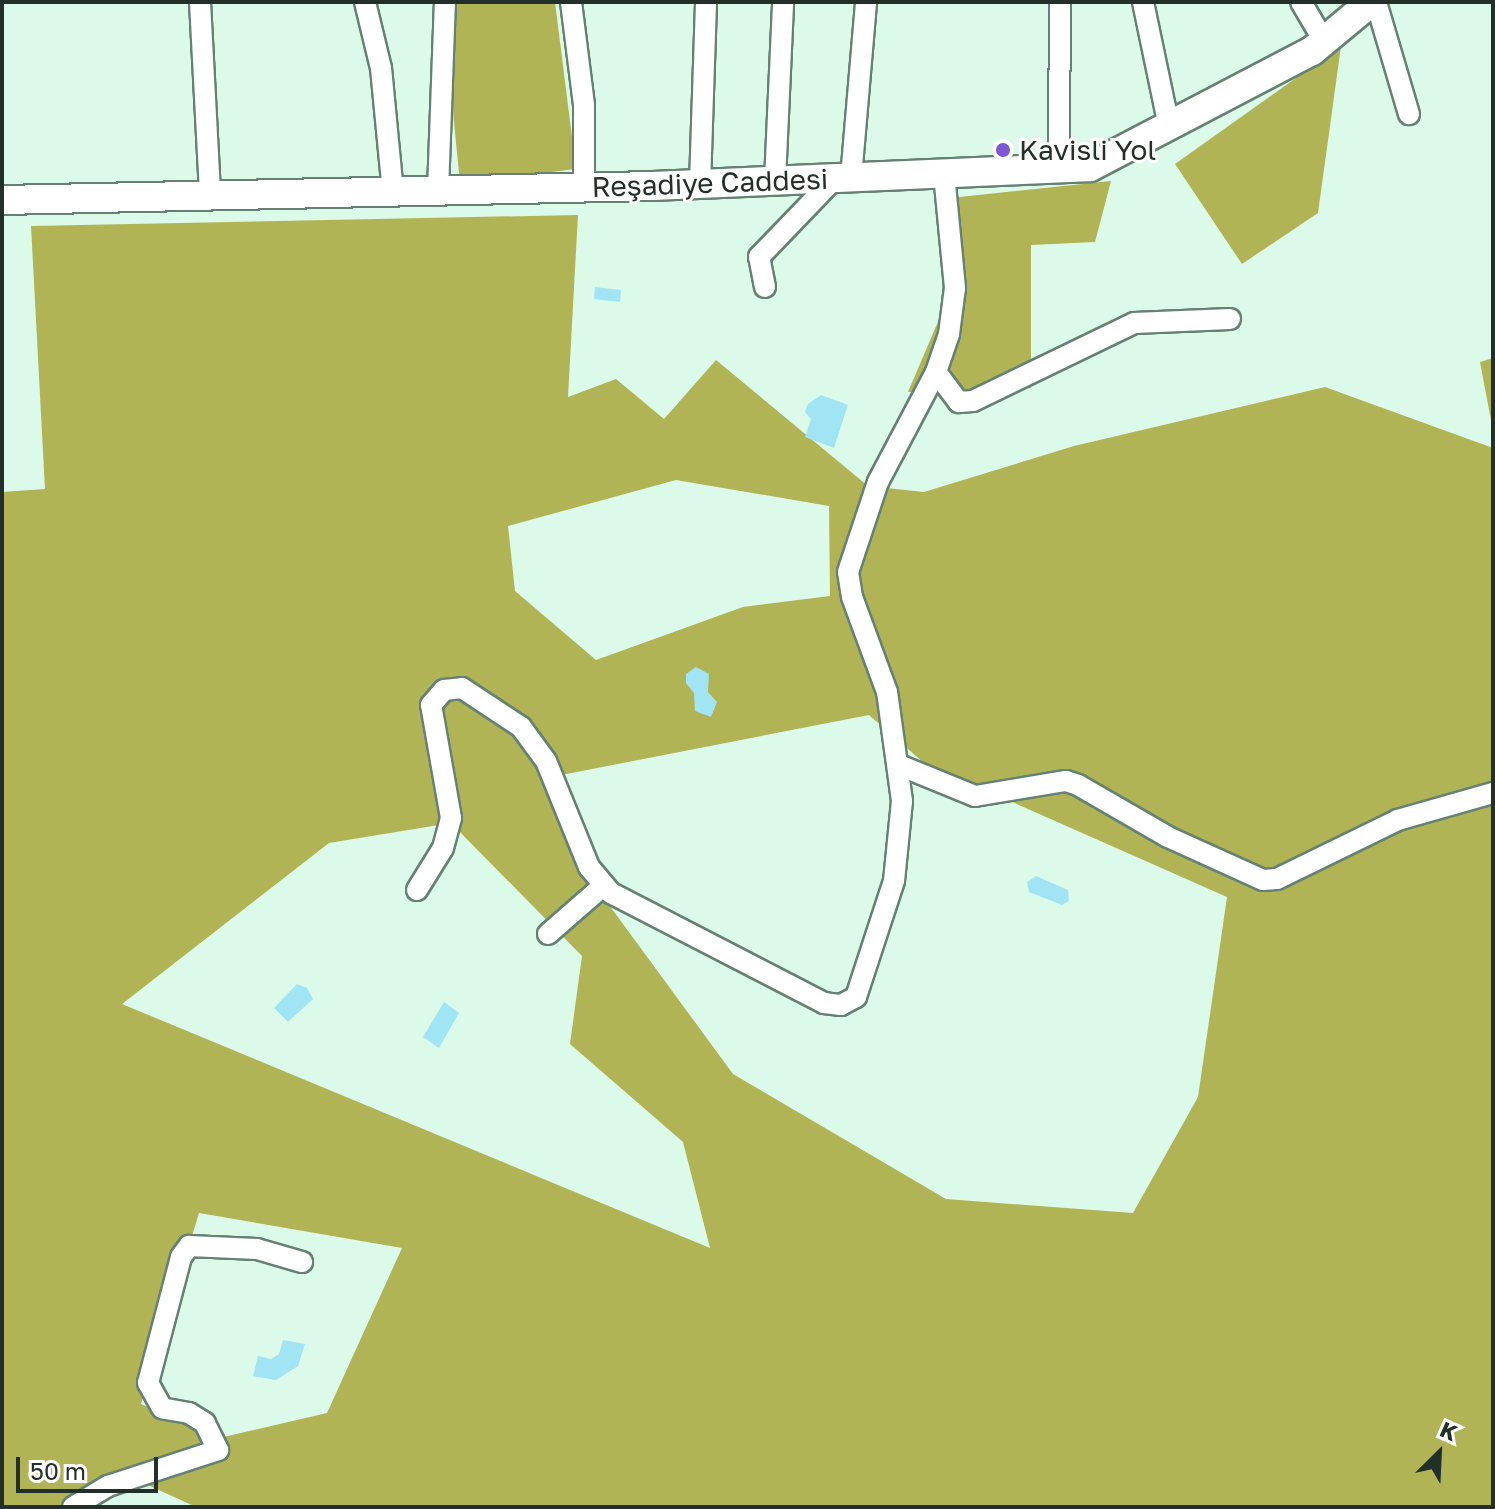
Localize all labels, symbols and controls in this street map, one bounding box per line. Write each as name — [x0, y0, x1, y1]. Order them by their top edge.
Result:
place label: Kavisli Yol — [1019, 133, 1156, 167]
marker: Kavisli Yol — [994, 141, 1012, 159]
street label: Reşadiye Caddesi — [591, 162, 829, 204]
north arrow — [1399, 1413, 1479, 1493]
text: K — [1436, 1415, 1462, 1446]
scale bar — [20, 1441, 162, 1491]
text: 50 m — [30, 1456, 86, 1485]

